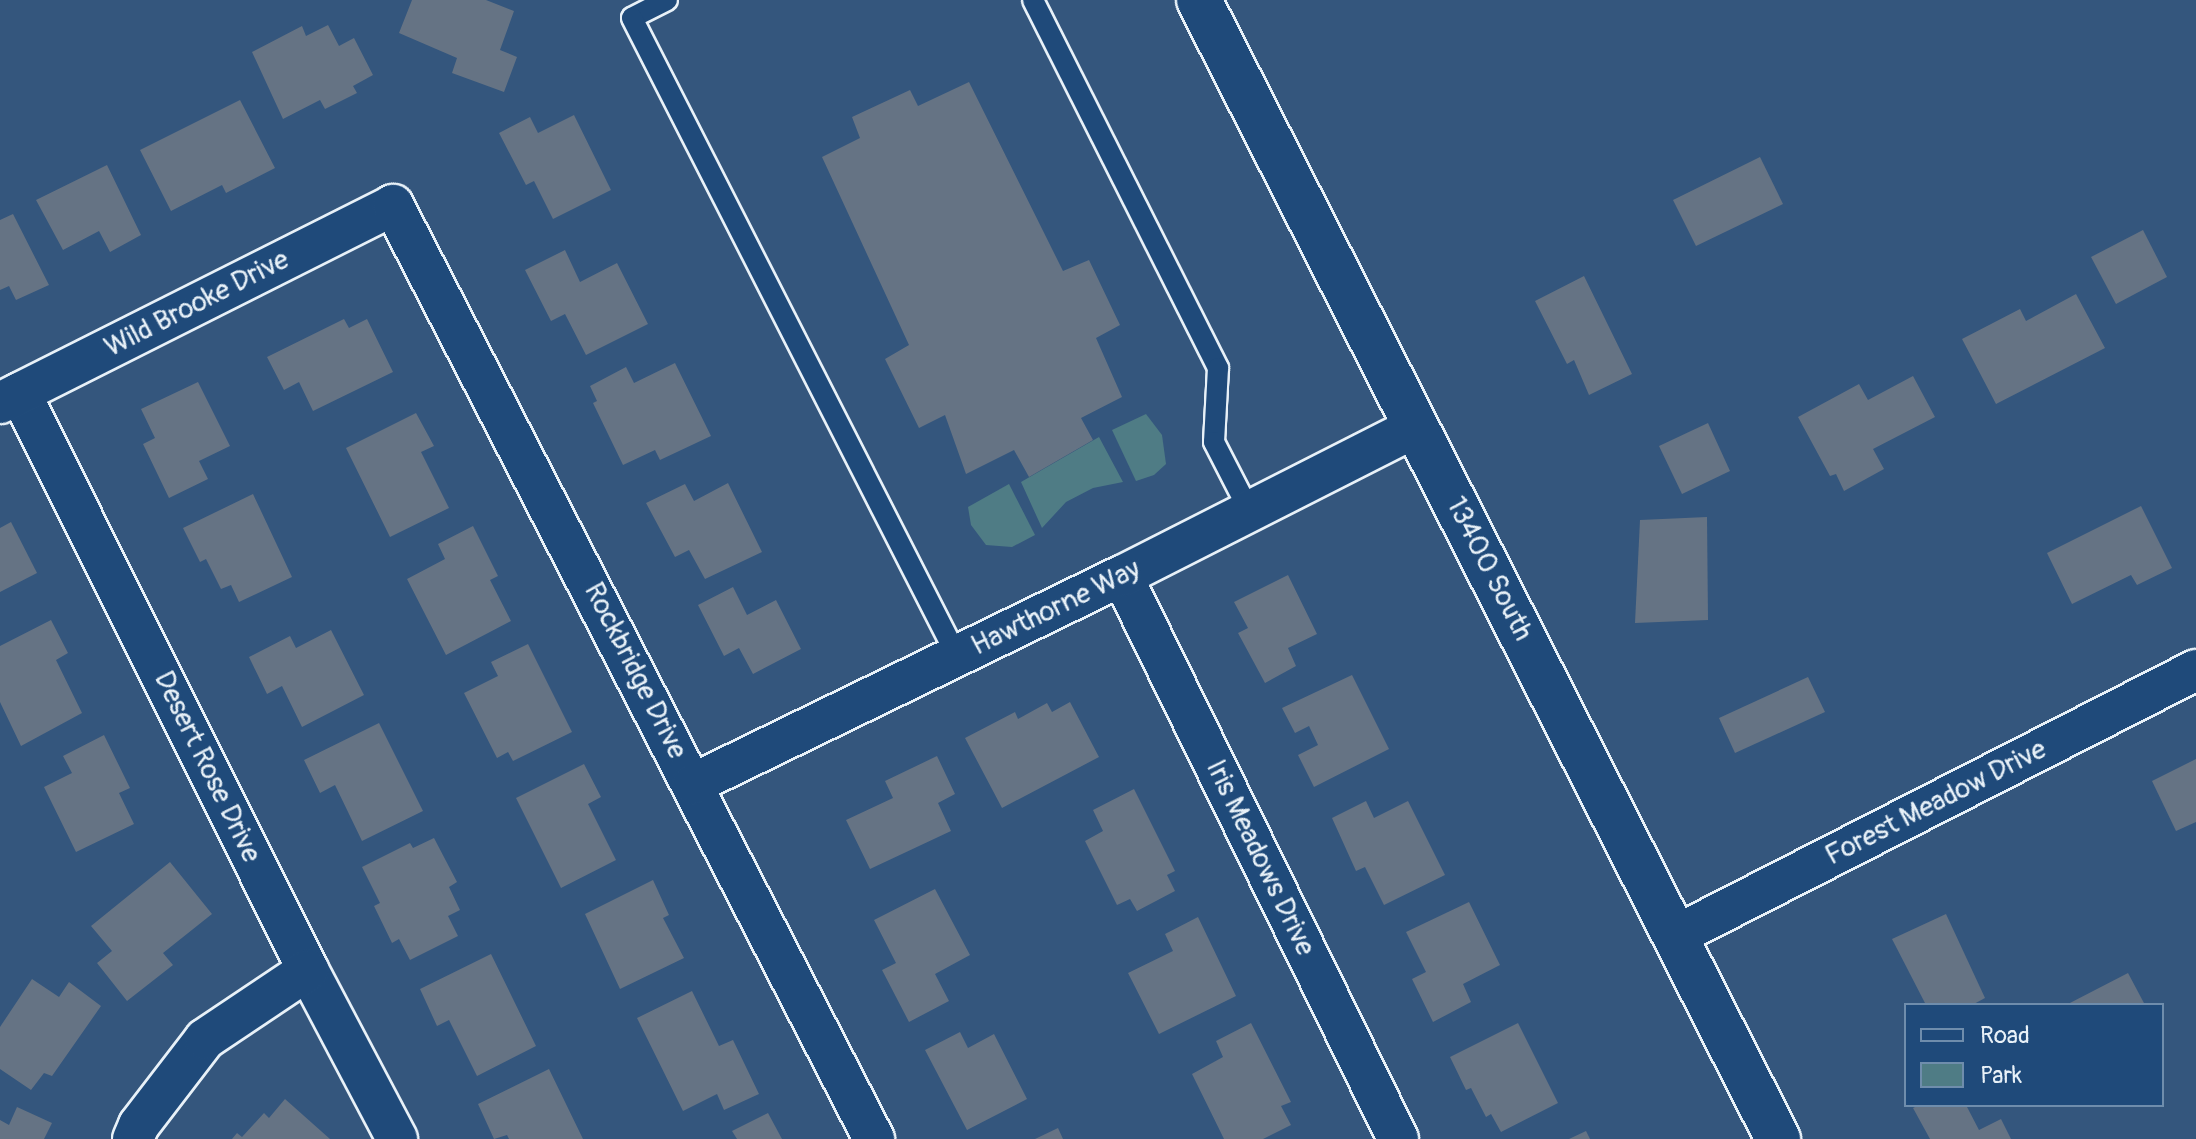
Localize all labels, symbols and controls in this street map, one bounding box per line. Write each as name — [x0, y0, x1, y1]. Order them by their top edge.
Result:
street label: Wild Brooke Drive — [99, 243, 295, 365]
street label: 13400 South — [1438, 491, 1540, 647]
street label: Hawthorne Way — [966, 553, 1146, 663]
street label: Rockbridge Drive — [576, 577, 694, 765]
street label: Desert Rose Drive — [146, 666, 268, 868]
street label: Forest Meadow Drive — [1820, 733, 2052, 873]
street label: Iris Meadows Drive — [1198, 755, 1322, 961]
legend — [1904, 1003, 2164, 1107]
text: Road — [1980, 1021, 2030, 1050]
text: Park — [1980, 1061, 2022, 1090]

